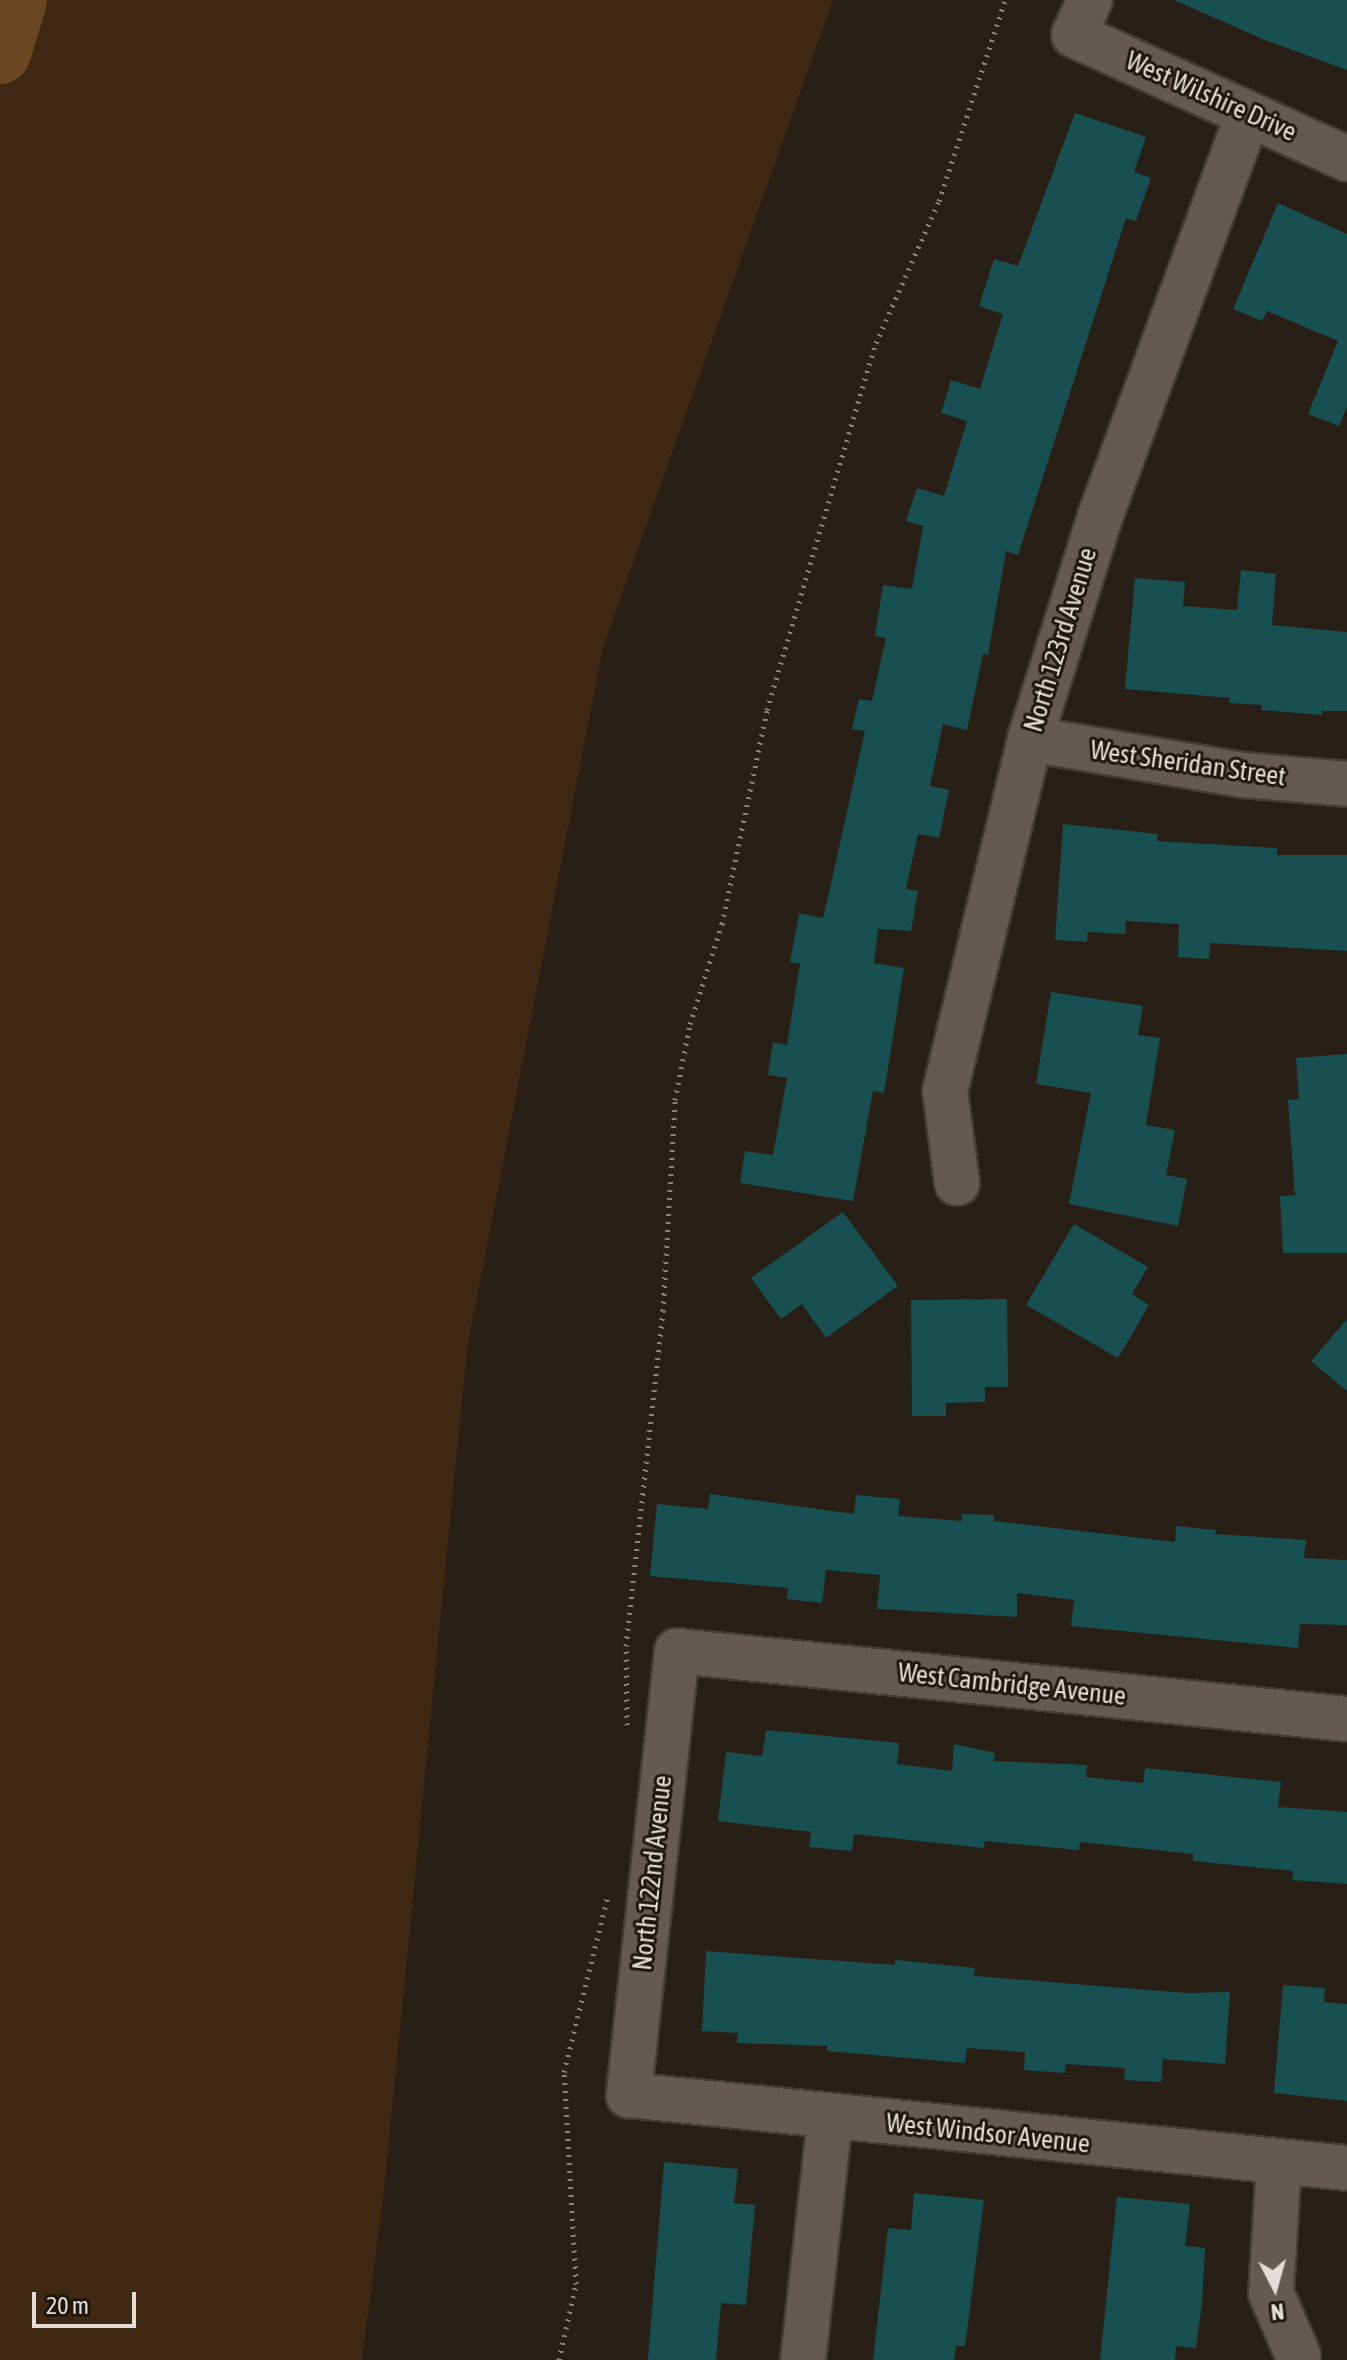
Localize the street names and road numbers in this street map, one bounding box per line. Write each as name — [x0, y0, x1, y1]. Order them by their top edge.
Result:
street label: West Wilshire Drive — [1121, 46, 1301, 148]
street label: North 123rd Avenue — [1018, 544, 1104, 736]
street label: West Sheridan Street — [1088, 735, 1288, 793]
street label: West Cambridge Avenue — [897, 1658, 1127, 1712]
street label: North 122nd Avenue — [627, 1774, 679, 1972]
street label: West Windsor Avenue — [885, 2108, 1091, 2160]

